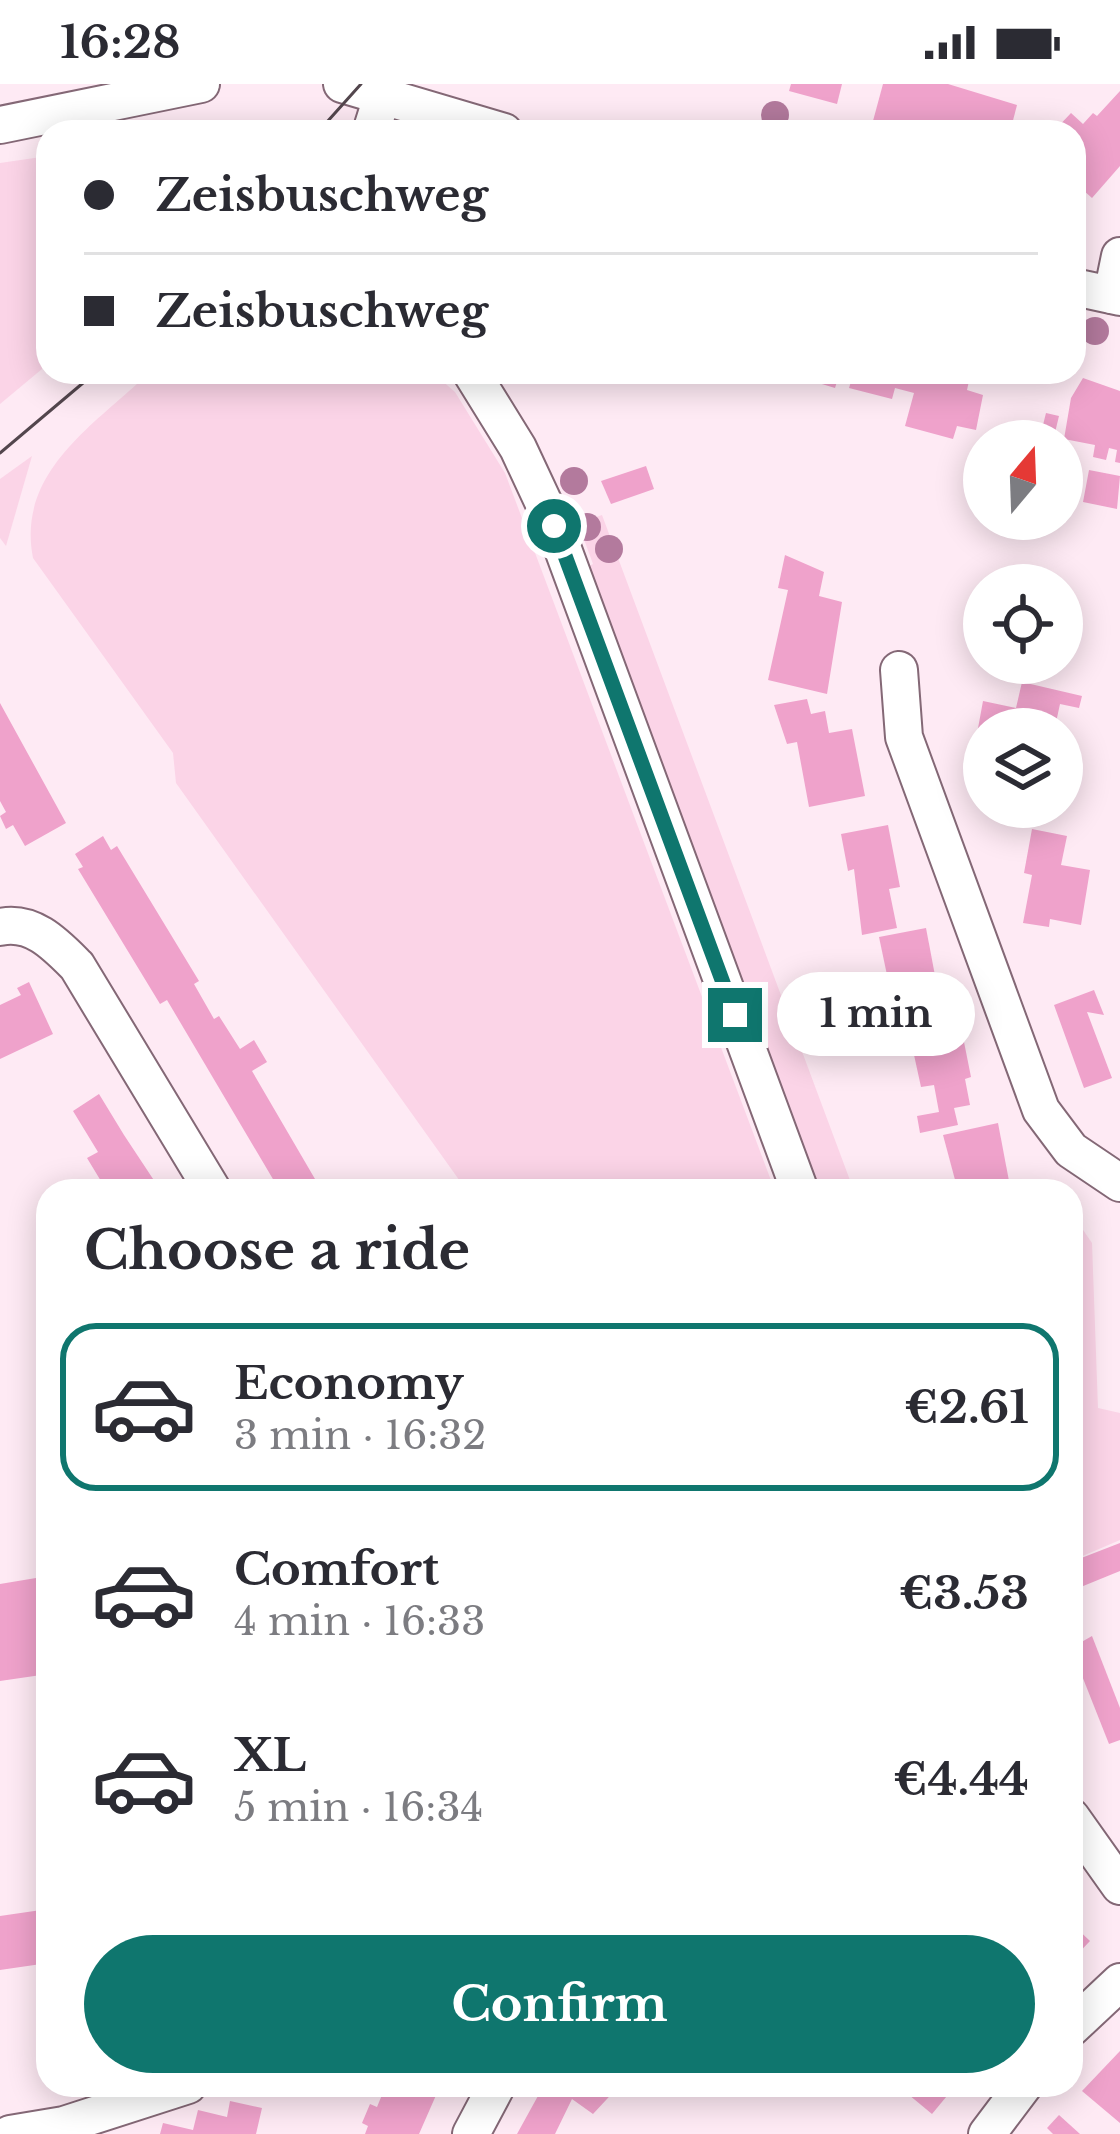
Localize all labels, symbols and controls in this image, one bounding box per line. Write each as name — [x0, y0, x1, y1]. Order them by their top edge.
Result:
text: 16:28 — [60, 14, 181, 70]
text: Zeisbuschweg — [156, 167, 488, 223]
text: Zeisbuschweg — [156, 283, 488, 339]
north arrow — [963, 420, 1083, 540]
map controls — [963, 420, 1083, 828]
route start — [527, 499, 581, 553]
button: locate — [963, 564, 1083, 684]
button: layers — [963, 708, 1083, 828]
callout: 1 min — [777, 973, 975, 1057]
route end — [708, 988, 762, 1042]
text: 1 min — [820, 989, 932, 1038]
text: Choose a ride — [84, 1217, 470, 1284]
icon: car — [90, 1353, 198, 1461]
text: Economy — [234, 1355, 464, 1411]
text: €2.61 — [904, 1379, 1029, 1435]
text: 3 min · 16:32 — [234, 1411, 486, 1460]
icon: car — [90, 1539, 198, 1647]
text: Comfort — [234, 1541, 439, 1597]
text: €3.53 — [899, 1565, 1029, 1621]
text: 4 min · 16:33 — [234, 1597, 485, 1646]
icon: car — [90, 1725, 198, 1833]
text: XL — [234, 1727, 306, 1783]
text: €4.44 — [893, 1751, 1029, 1807]
text: 5 min · 16:34 — [234, 1783, 483, 1832]
button: Confirm — [84, 1935, 1035, 2073]

